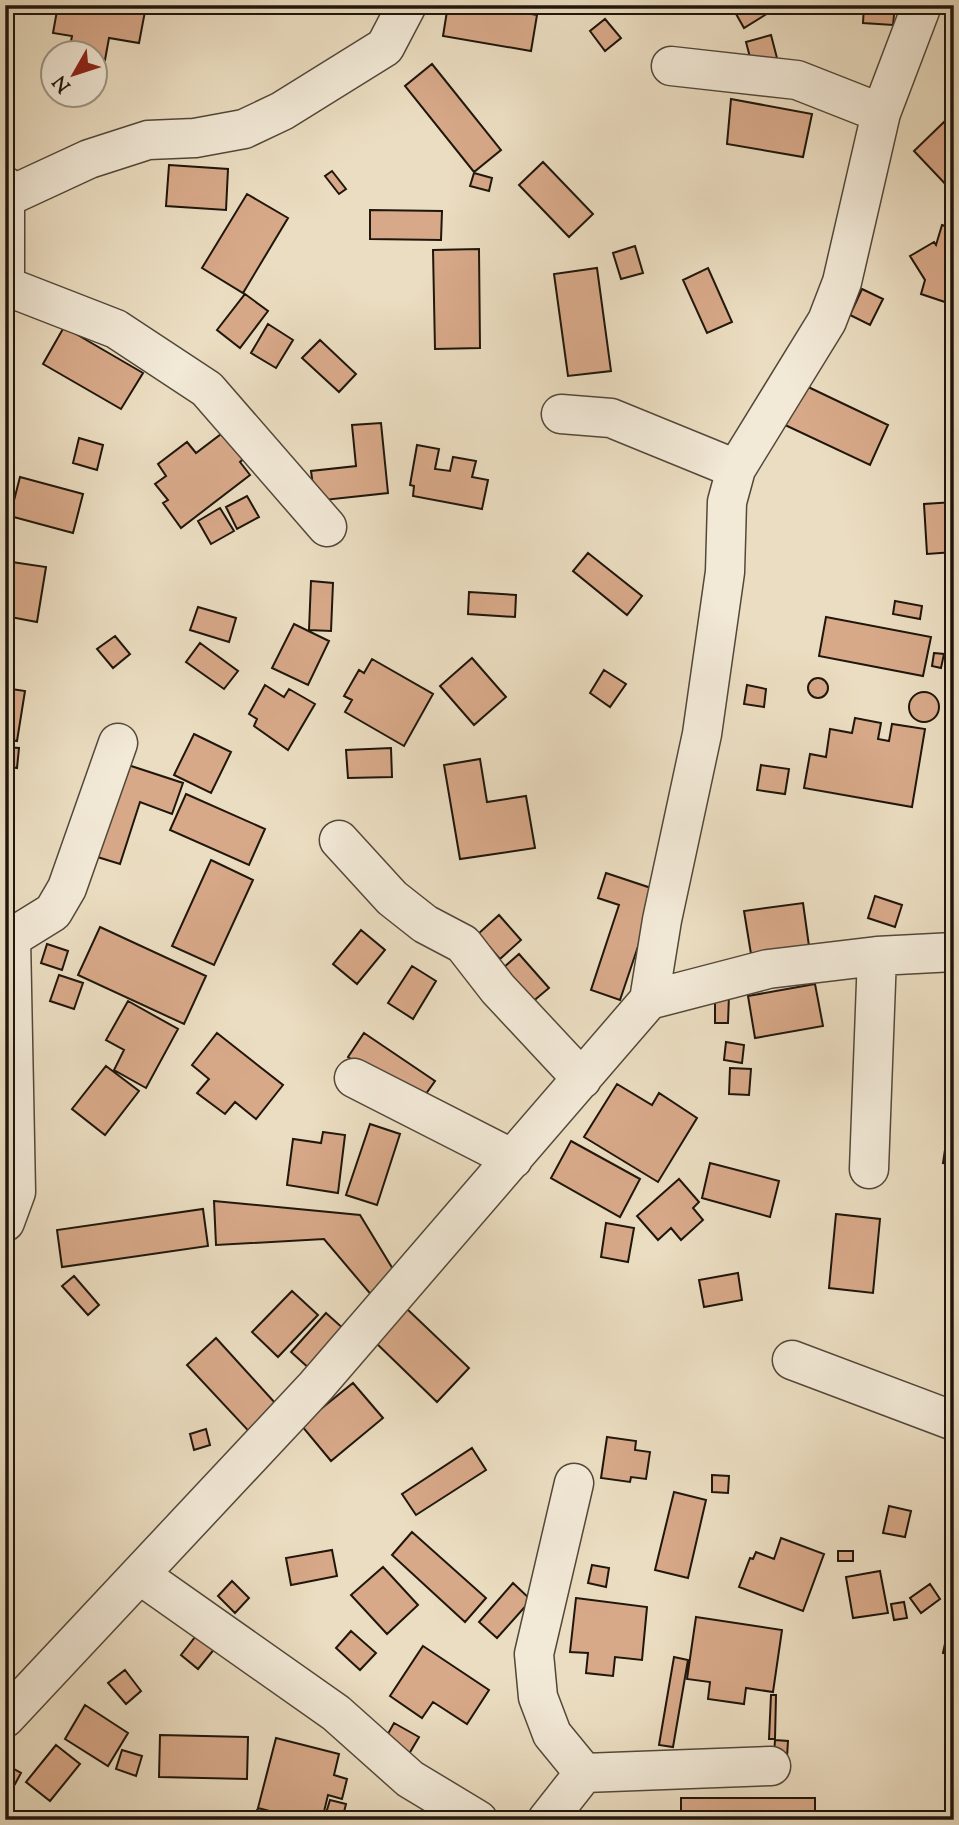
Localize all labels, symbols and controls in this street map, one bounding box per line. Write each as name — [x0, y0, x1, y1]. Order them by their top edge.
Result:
north arrow — [38, 38, 108, 108]
text: N — [47, 69, 78, 98]

